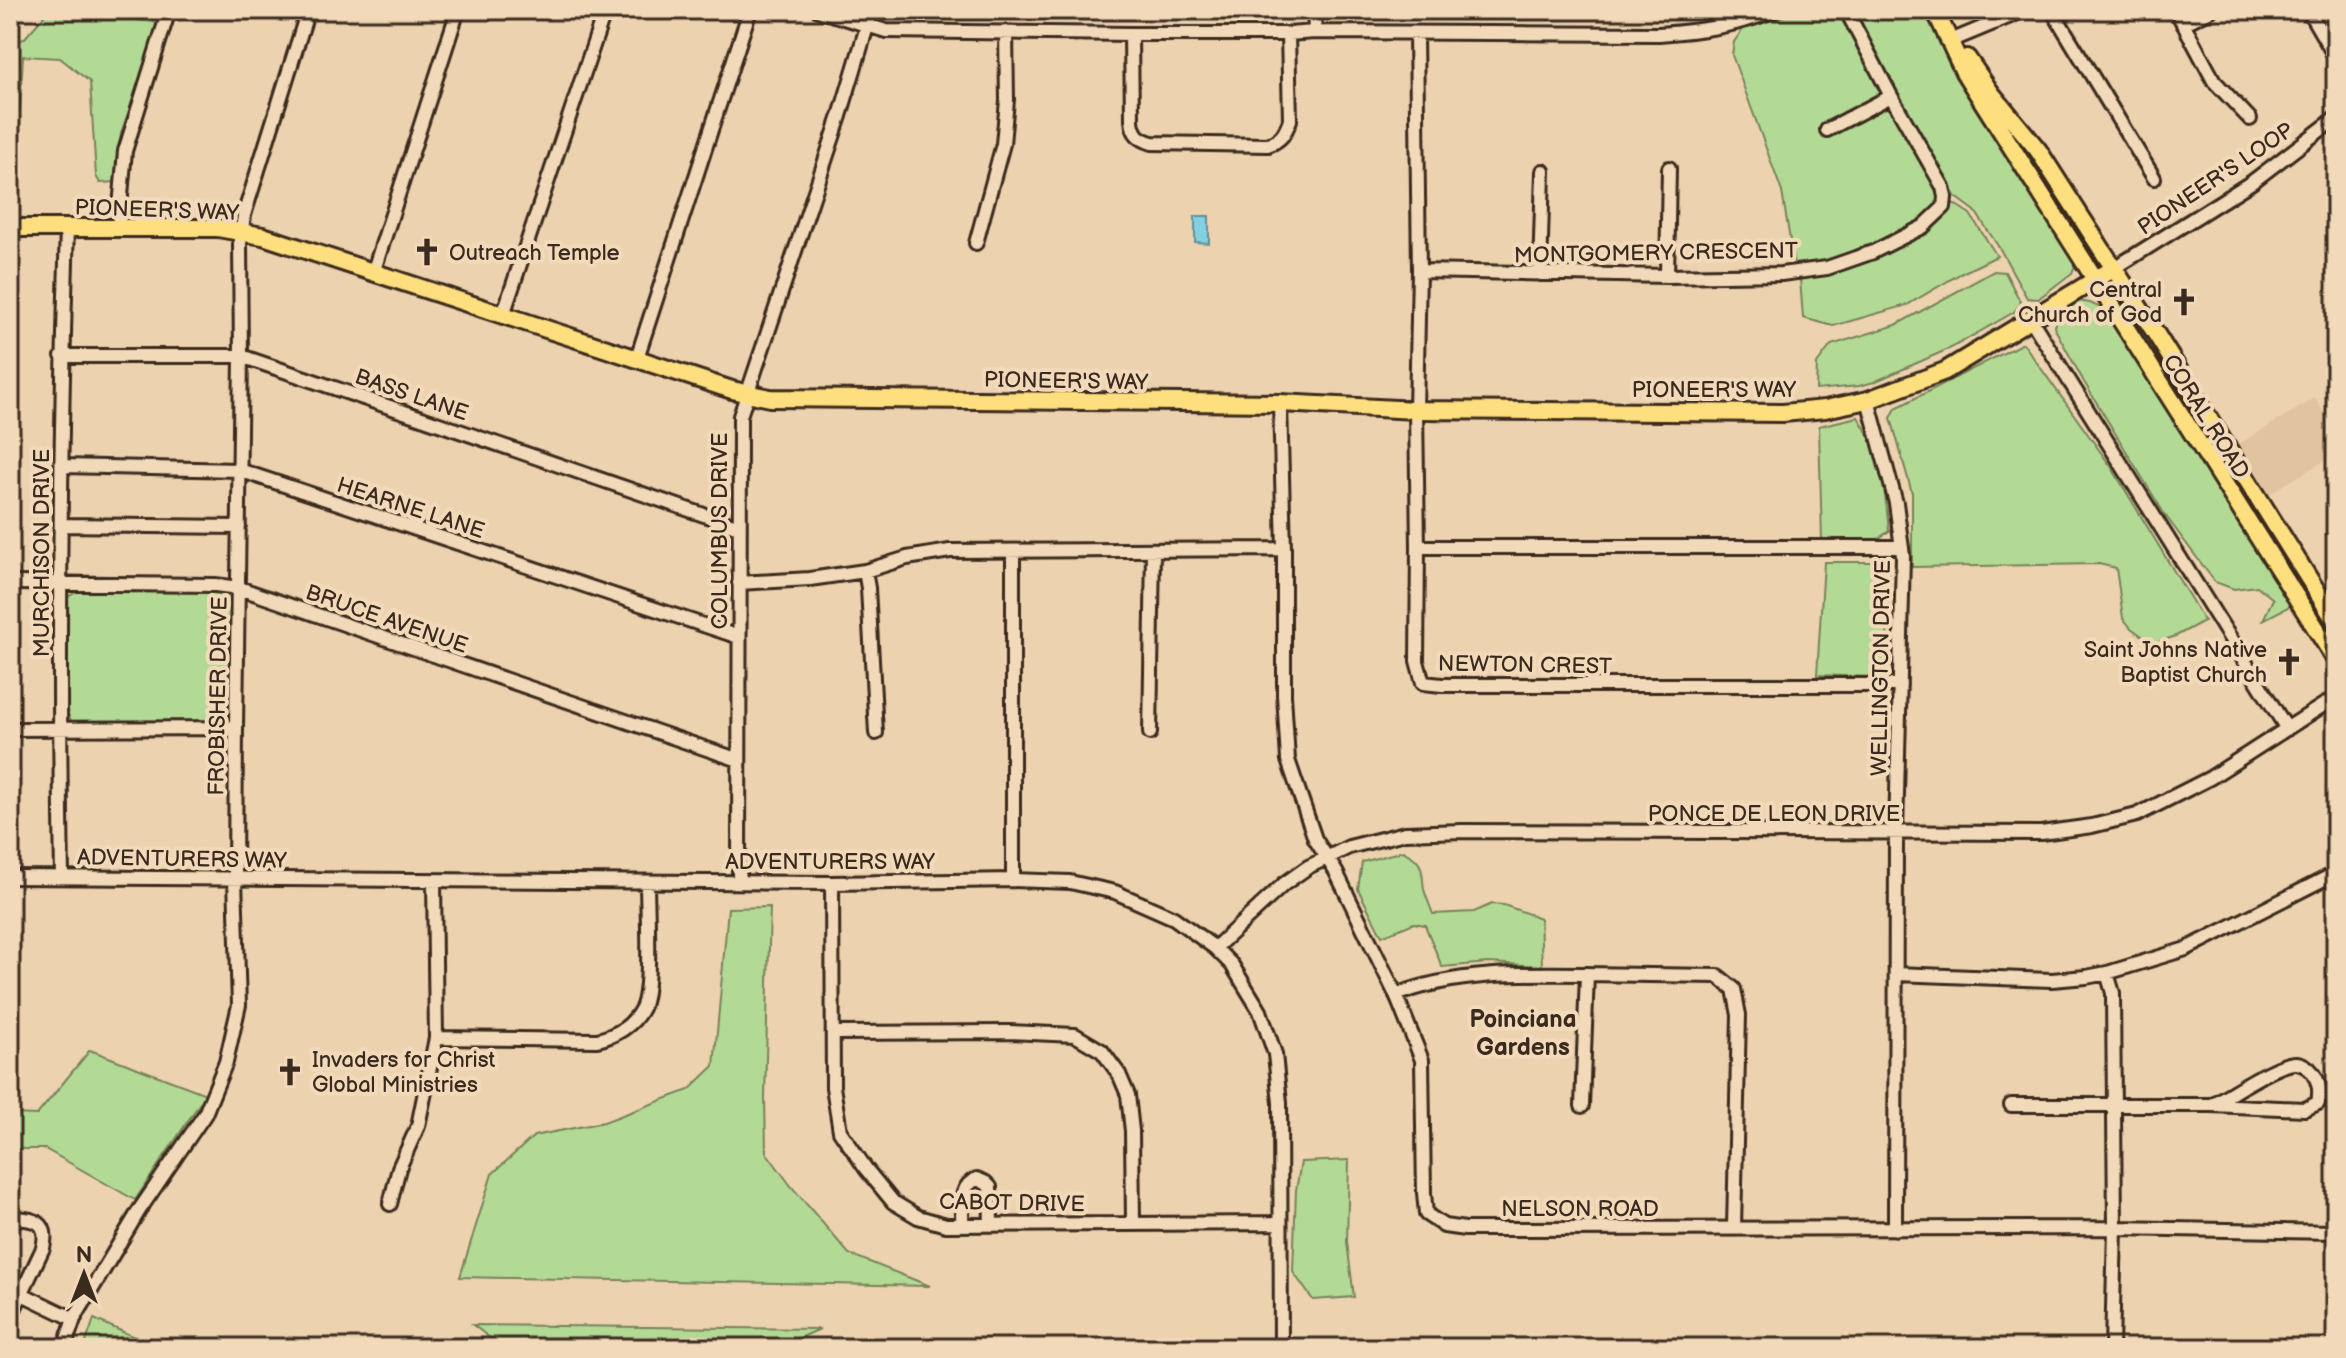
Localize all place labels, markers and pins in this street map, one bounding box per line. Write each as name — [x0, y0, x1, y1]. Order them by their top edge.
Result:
church icon: Outreach Temple — [412, 237, 442, 267]
place label: Outreach Temple — [449, 240, 620, 267]
place label: Central Church of God — [2018, 277, 2162, 329]
church icon: Central Church of God — [2169, 287, 2199, 317]
place label: Saint Johns Native Baptist Church — [2084, 637, 2267, 689]
church icon: Saint Johns Native Baptist Church — [2274, 647, 2304, 677]
place label: Invaders for Christ Global Ministries — [312, 1047, 496, 1099]
church icon: Invaders for Christ Global Ministries — [275, 1057, 305, 1087]

